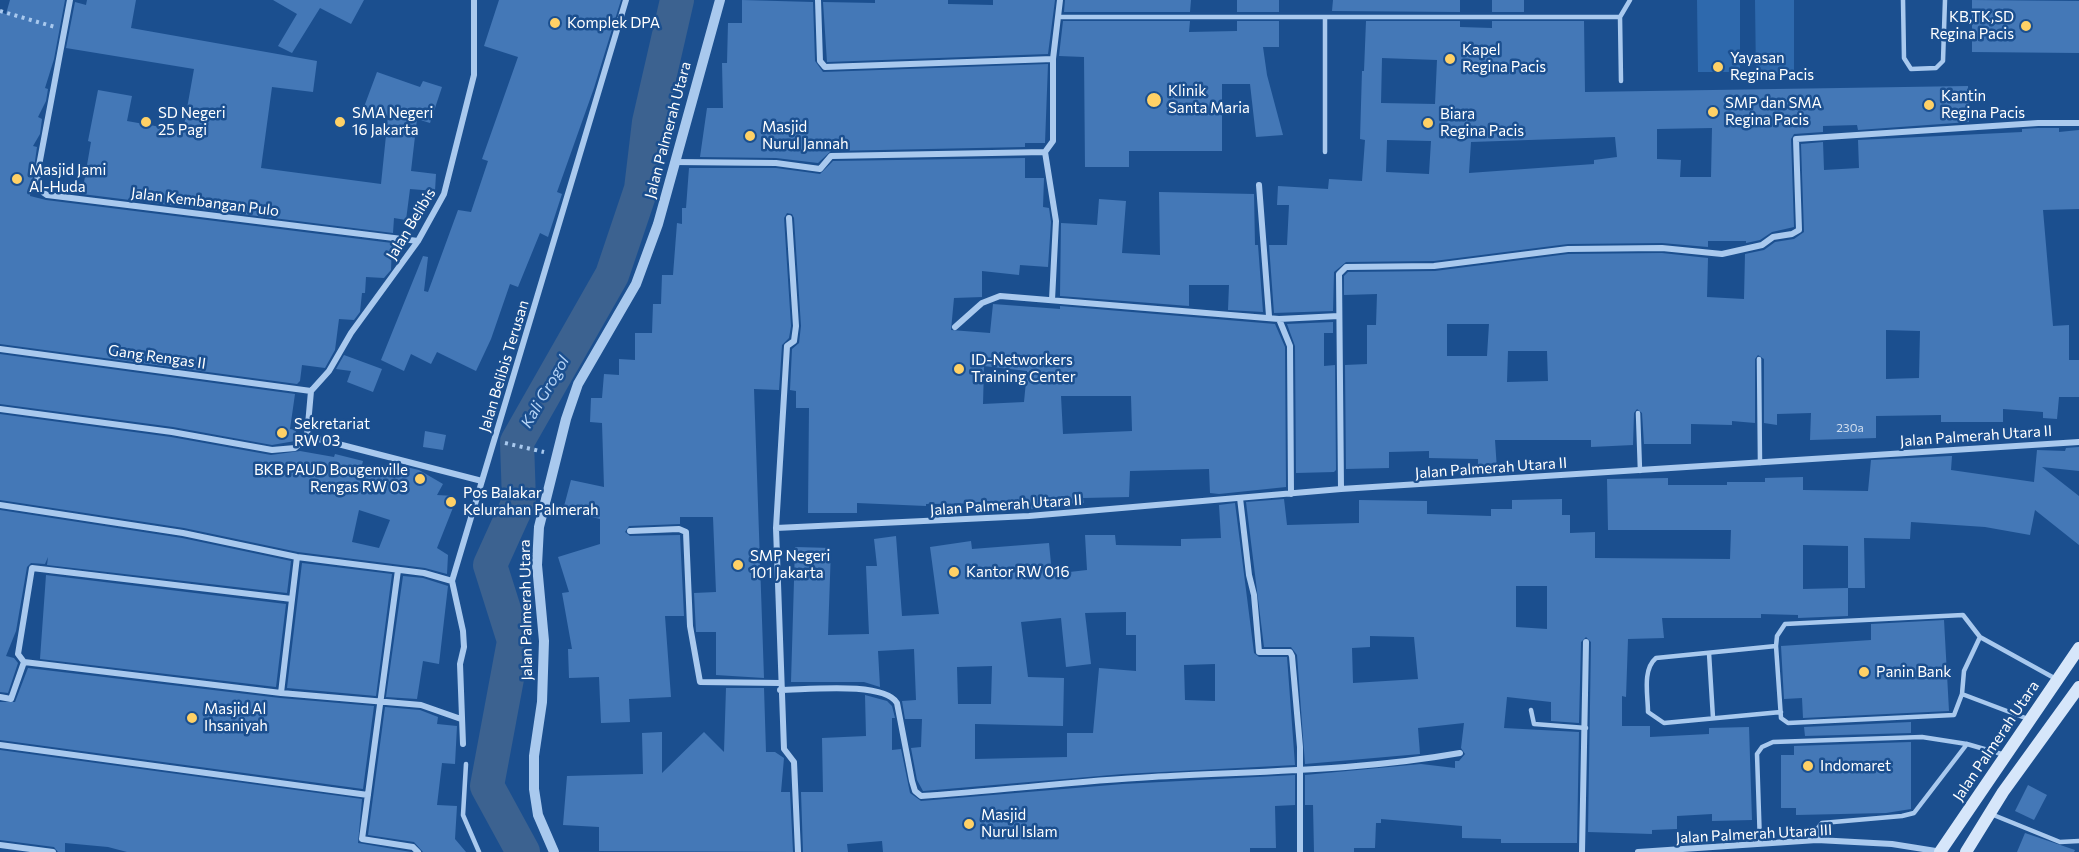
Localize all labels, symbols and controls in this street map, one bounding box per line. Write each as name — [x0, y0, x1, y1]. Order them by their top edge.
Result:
place label: KB,TK,SD Regina Pacis — [1930, 8, 2014, 43]
place label: Komplek DPA — [567, 14, 660, 32]
marker: Komplek DPA — [548, 16, 562, 30]
marker: KB,TK,SD Regina Pacis — [2019, 19, 2033, 33]
place label: Kapel Regina Pacis — [1462, 41, 1546, 76]
place label: Yayasan Regina Pacis — [1730, 49, 1814, 84]
marker: Kapel Regina Pacis — [1443, 52, 1457, 66]
street label: Jalan Palmerah Utara — [641, 59, 695, 201]
marker: Yayasan Regina Pacis — [1711, 60, 1725, 74]
place label: Klinik Santa Maria — [1168, 82, 1250, 117]
place label: Kantin Regina Pacis — [1941, 87, 2025, 122]
marker: Klinik Santa Maria — [1145, 91, 1163, 109]
place label: SMP dan SMA Regina Pacis — [1725, 94, 1822, 129]
marker: Kantin Regina Pacis — [1922, 98, 1936, 112]
place label: SD Negeri 25 Pagi — [158, 104, 226, 139]
place label: SMA Negeri 16 Jakarta — [352, 104, 433, 139]
place label: Biara Regina Pacis — [1440, 105, 1524, 140]
marker: SMP dan SMA Regina Pacis — [1706, 105, 1720, 119]
marker: SD Negeri 25 Pagi — [139, 115, 153, 129]
marker: SMA Negeri 16 Jakarta — [333, 115, 347, 129]
marker: Biara Regina Pacis — [1421, 116, 1435, 130]
place label: Masjid Nurul Jannah — [762, 118, 849, 153]
marker: Masjid Nurul Jannah — [743, 129, 757, 143]
place label: Masjid Jami Al-Huda — [29, 161, 106, 196]
marker: Masjid Jami Al-Huda — [10, 172, 24, 186]
street label: Jalan Kembangan Pulo — [130, 184, 280, 220]
street label: Jalan Belibis — [383, 185, 439, 263]
street label: Jalan Belibis Terusan — [475, 298, 533, 434]
street label: Gang Rengas II — [107, 341, 207, 373]
place label: ID-Networkers Training Center — [971, 351, 1076, 386]
water label: Kali Grogol — [517, 353, 573, 431]
marker: ID-Networkers Training Center — [952, 362, 966, 376]
place label: Sekretariat RW 03 — [294, 415, 370, 450]
house number: 230a — [1836, 421, 1864, 435]
street label: Jalan Palmerah Utara II — [1899, 422, 2053, 450]
marker: Sekretariat RW 03 — [275, 426, 289, 440]
street label: Jalan Palmerah Utara II — [1414, 454, 1568, 482]
place label: BKB PAUD Bougenville Rengas RW 03 — [254, 461, 408, 496]
marker: BKB PAUD Bougenville Rengas RW 03 — [413, 472, 427, 486]
place label: Pos Balakar Kelurahan Palmerah — [463, 484, 599, 519]
street label: Jalan Palmerah Utara II — [929, 491, 1083, 519]
marker: Pos Balakar Kelurahan Palmerah — [444, 495, 458, 509]
street label: Jalan Palmerah Utara — [516, 539, 536, 681]
place label: SMP Negeri 101 Jakarta — [750, 547, 830, 582]
marker: SMP Negeri 101 Jakarta — [731, 558, 745, 572]
place label: Kantor RW 016 — [966, 563, 1070, 581]
marker: Kantor RW 016 — [947, 565, 961, 579]
place label: Panin Bank — [1876, 663, 1951, 681]
marker: Panin Bank — [1857, 665, 1871, 679]
street label: Jalan Palmerah Utara — [1949, 677, 2043, 805]
place label: Masjid Al Ihsaniyah — [204, 700, 268, 735]
marker: Masjid Al Ihsaniyah — [185, 711, 199, 725]
place label: Indomaret — [1820, 757, 1891, 775]
marker: Indomaret — [1801, 759, 1815, 773]
place label: Masjid Nurul Islam — [981, 806, 1057, 841]
marker: Masjid Nurul Islam — [962, 817, 976, 831]
street label: Jalan Palmerah Utara III — [1675, 821, 1833, 847]

